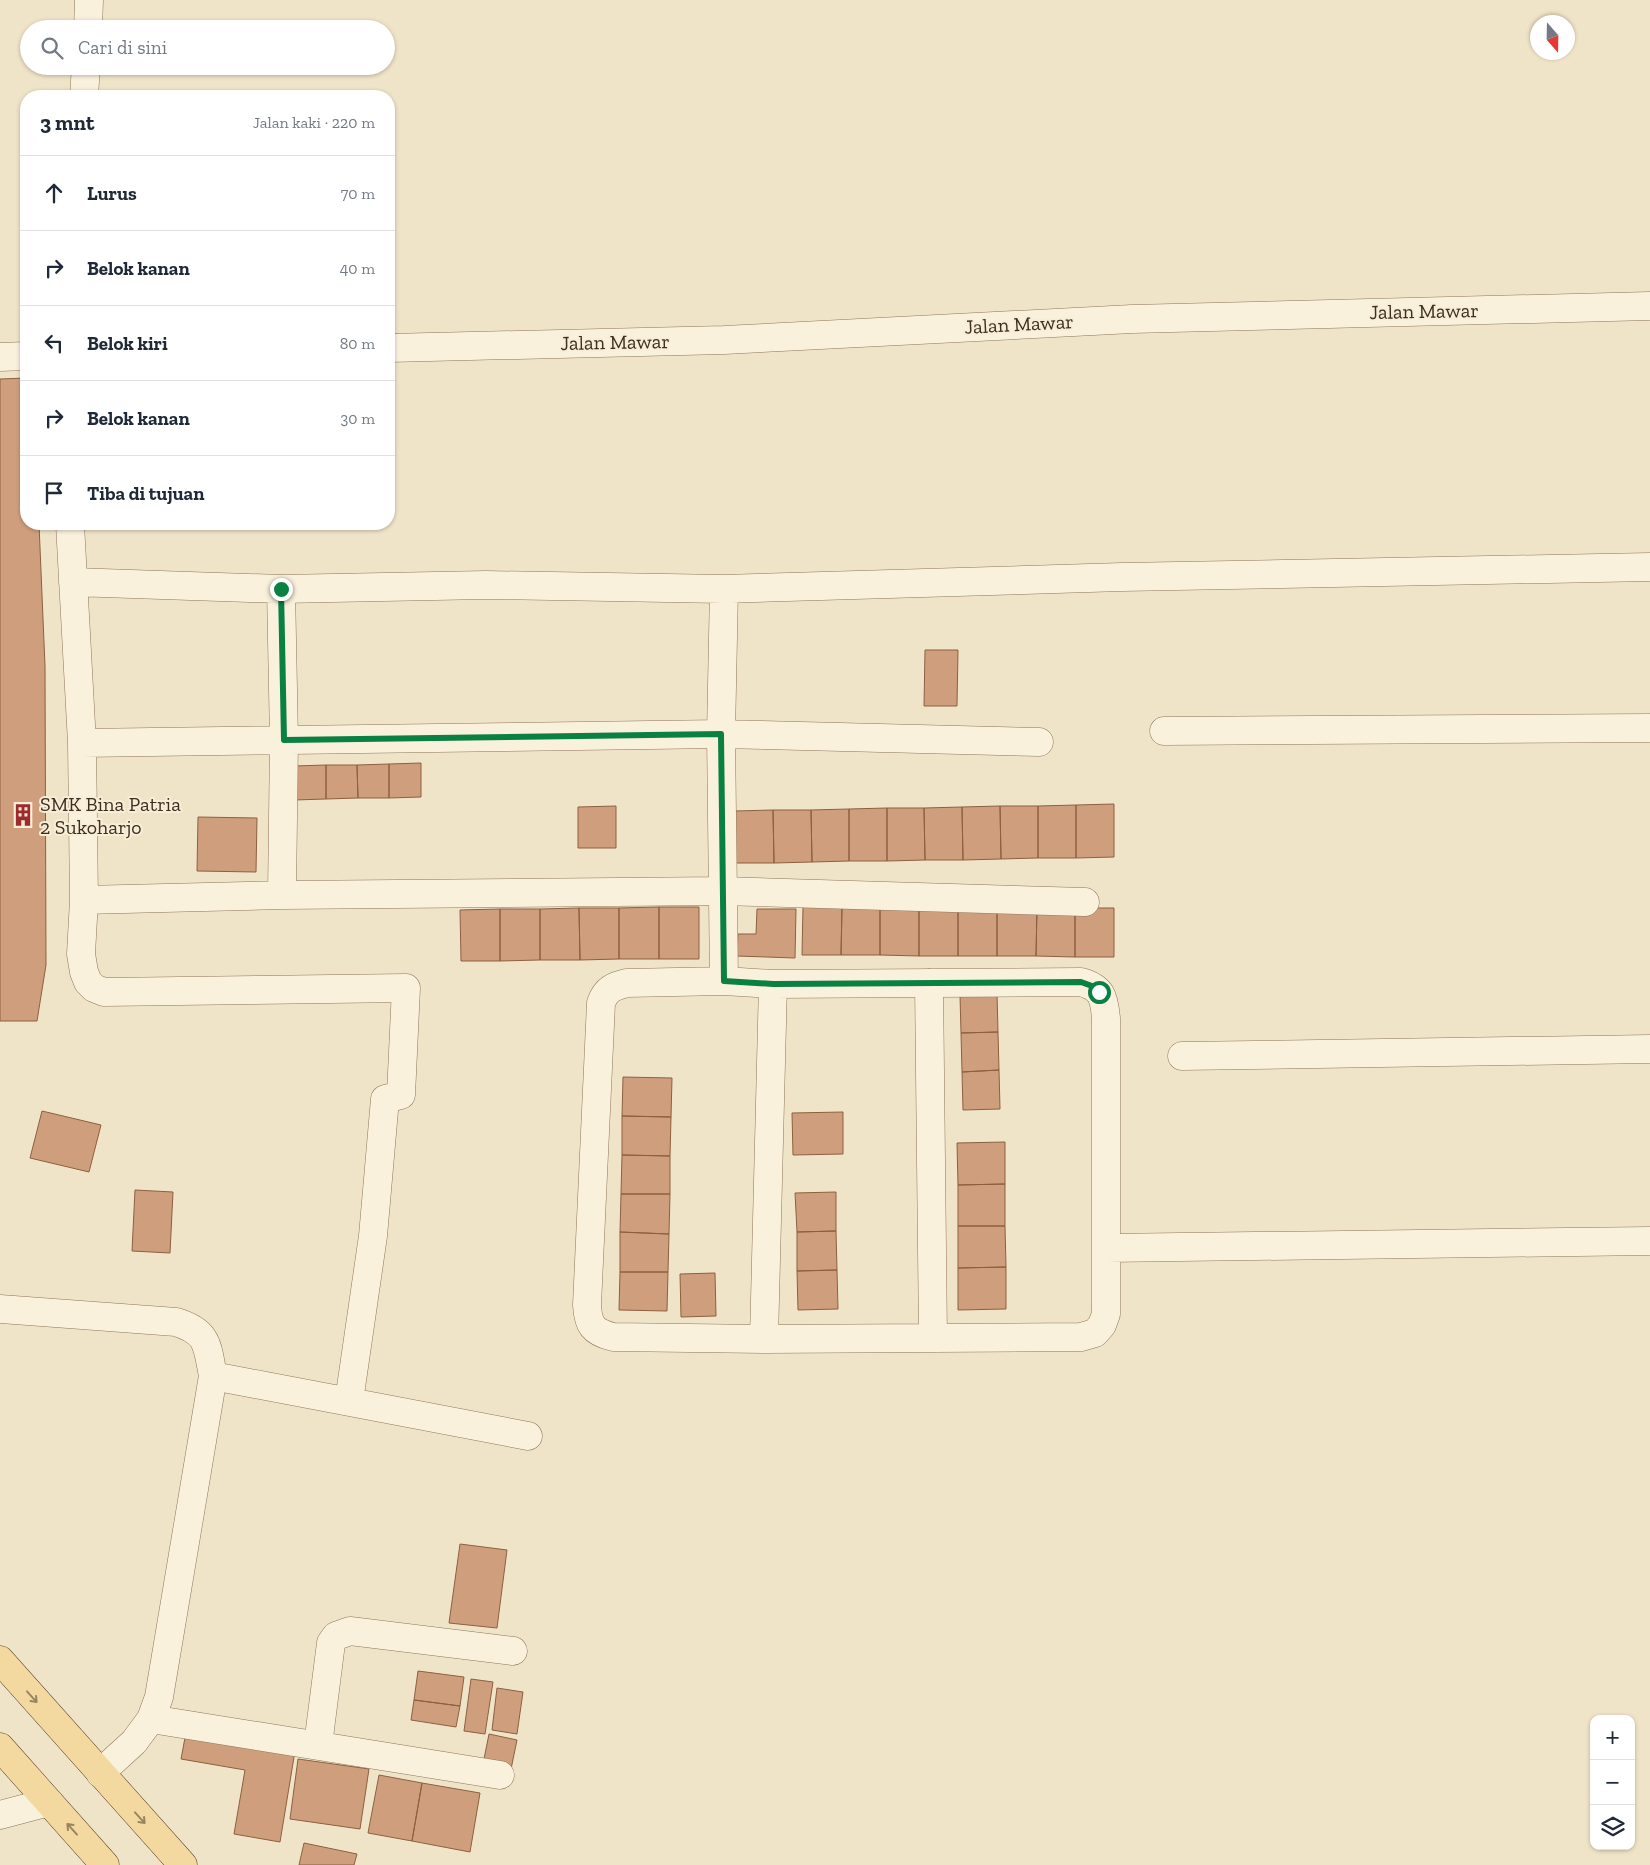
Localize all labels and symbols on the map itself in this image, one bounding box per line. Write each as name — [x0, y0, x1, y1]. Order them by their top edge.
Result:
north arrow — [1530, 15, 1575, 60]
street label: Jalan Mawar — [1369, 298, 1479, 324]
street label: Jalan Mawar — [964, 309, 1074, 339]
street label: Jalan Mawar — [560, 329, 670, 355]
route end — [270, 578, 293, 601]
place label: SMK Bina Patria 2 Sukoharjo — [40, 792, 181, 839]
building icon: SMK Bina Patria 2 Sukoharjo — [10, 802, 36, 828]
route start — [1088, 981, 1111, 1004]
one-way arrow — [27, 1690, 38, 1703]
one-way arrow — [135, 1811, 146, 1824]
one-way arrow — [67, 1822, 78, 1835]

